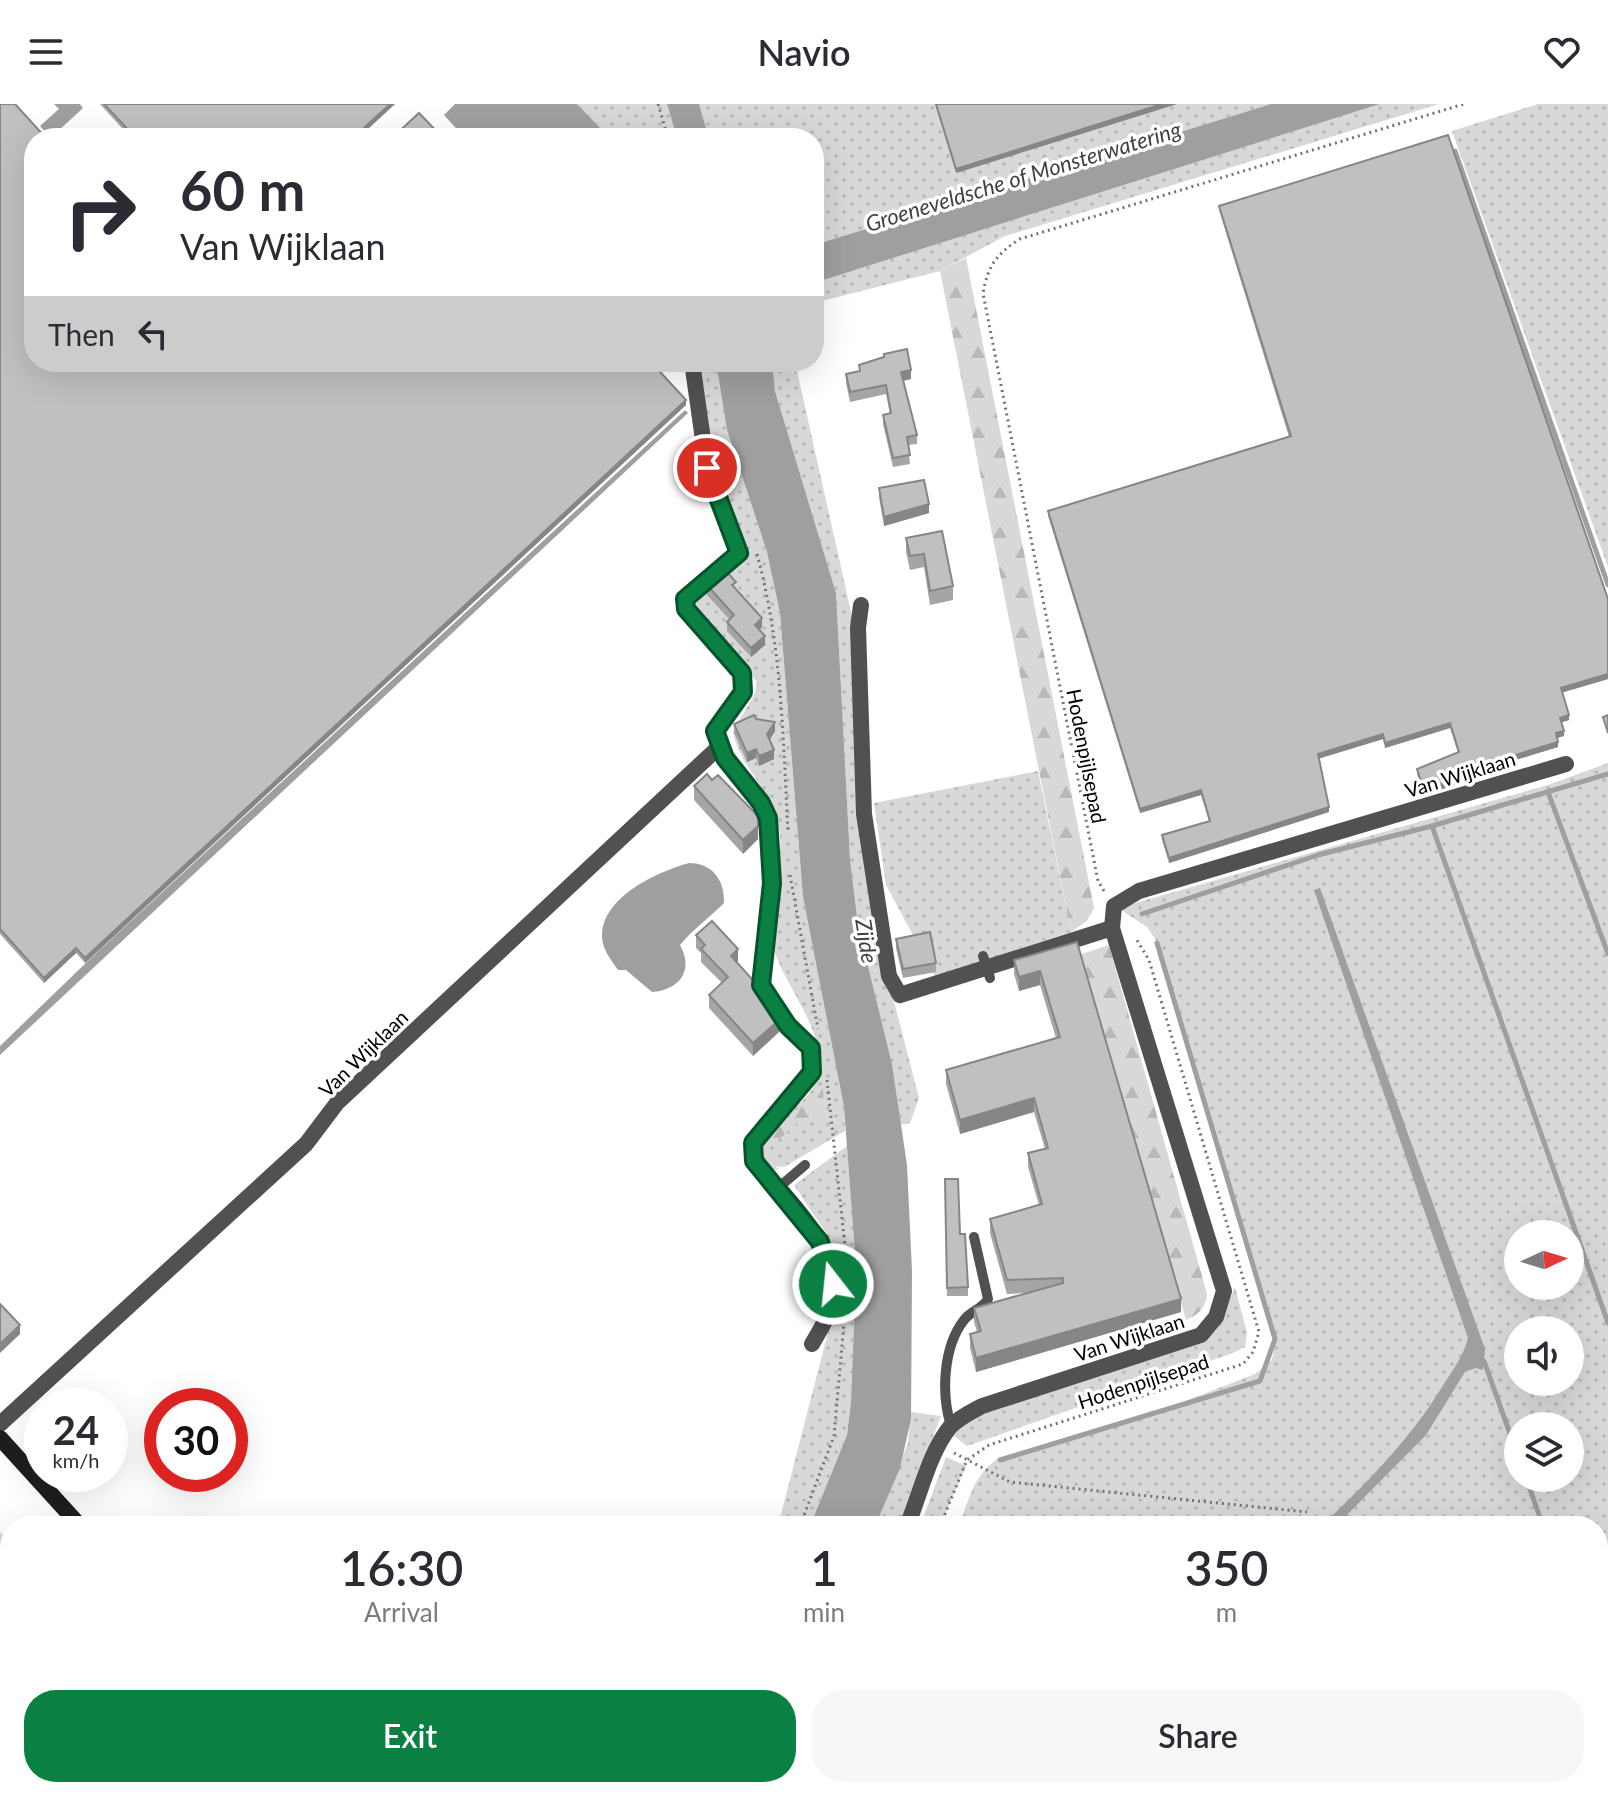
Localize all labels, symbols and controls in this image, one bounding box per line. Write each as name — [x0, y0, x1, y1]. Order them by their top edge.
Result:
icon: menu — [24, 30, 68, 74]
text: Navio — [757, 30, 851, 74]
icon: heart — [1540, 30, 1584, 74]
water label: Groeneveldsche of Monsterwatering — [862, 115, 1184, 237]
text: 60 m — [180, 156, 305, 223]
icon: right — [48, 160, 152, 264]
text: Van Wijklaan — [180, 224, 386, 268]
icon: left — [131, 312, 175, 356]
text: Then — [48, 316, 115, 352]
pin — [673, 434, 741, 502]
icon: arrive — [685, 446, 729, 490]
street label: Hodenpijlsepad — [1062, 687, 1112, 825]
street label: Van Wijklaan — [1402, 746, 1518, 802]
water label: Zijde — [850, 916, 884, 965]
street label: Van Wijklaan — [314, 1005, 412, 1101]
north arrow — [1504, 1220, 1584, 1300]
map controls — [1504, 1220, 1584, 1492]
position arrow — [791, 1242, 875, 1326]
street label: Van Wijklaan — [1071, 1308, 1187, 1366]
button: sound — [1504, 1316, 1584, 1396]
street label: Hodenpijlsepad — [1074, 1349, 1212, 1413]
speed limit sign: 30 — [144, 1388, 248, 1492]
text: 24 — [53, 1406, 99, 1454]
button: layers — [1504, 1412, 1584, 1492]
text: km/h — [53, 1448, 99, 1472]
text: 16:30 — [340, 1539, 463, 1596]
text: 1 — [810, 1539, 838, 1596]
text: 350 — [1185, 1539, 1268, 1596]
text: Arrival — [364, 1596, 439, 1628]
text: min — [803, 1596, 845, 1628]
text: m — [1216, 1596, 1237, 1628]
button: Exit — [24, 1690, 796, 1782]
button: Share — [812, 1690, 1584, 1782]

